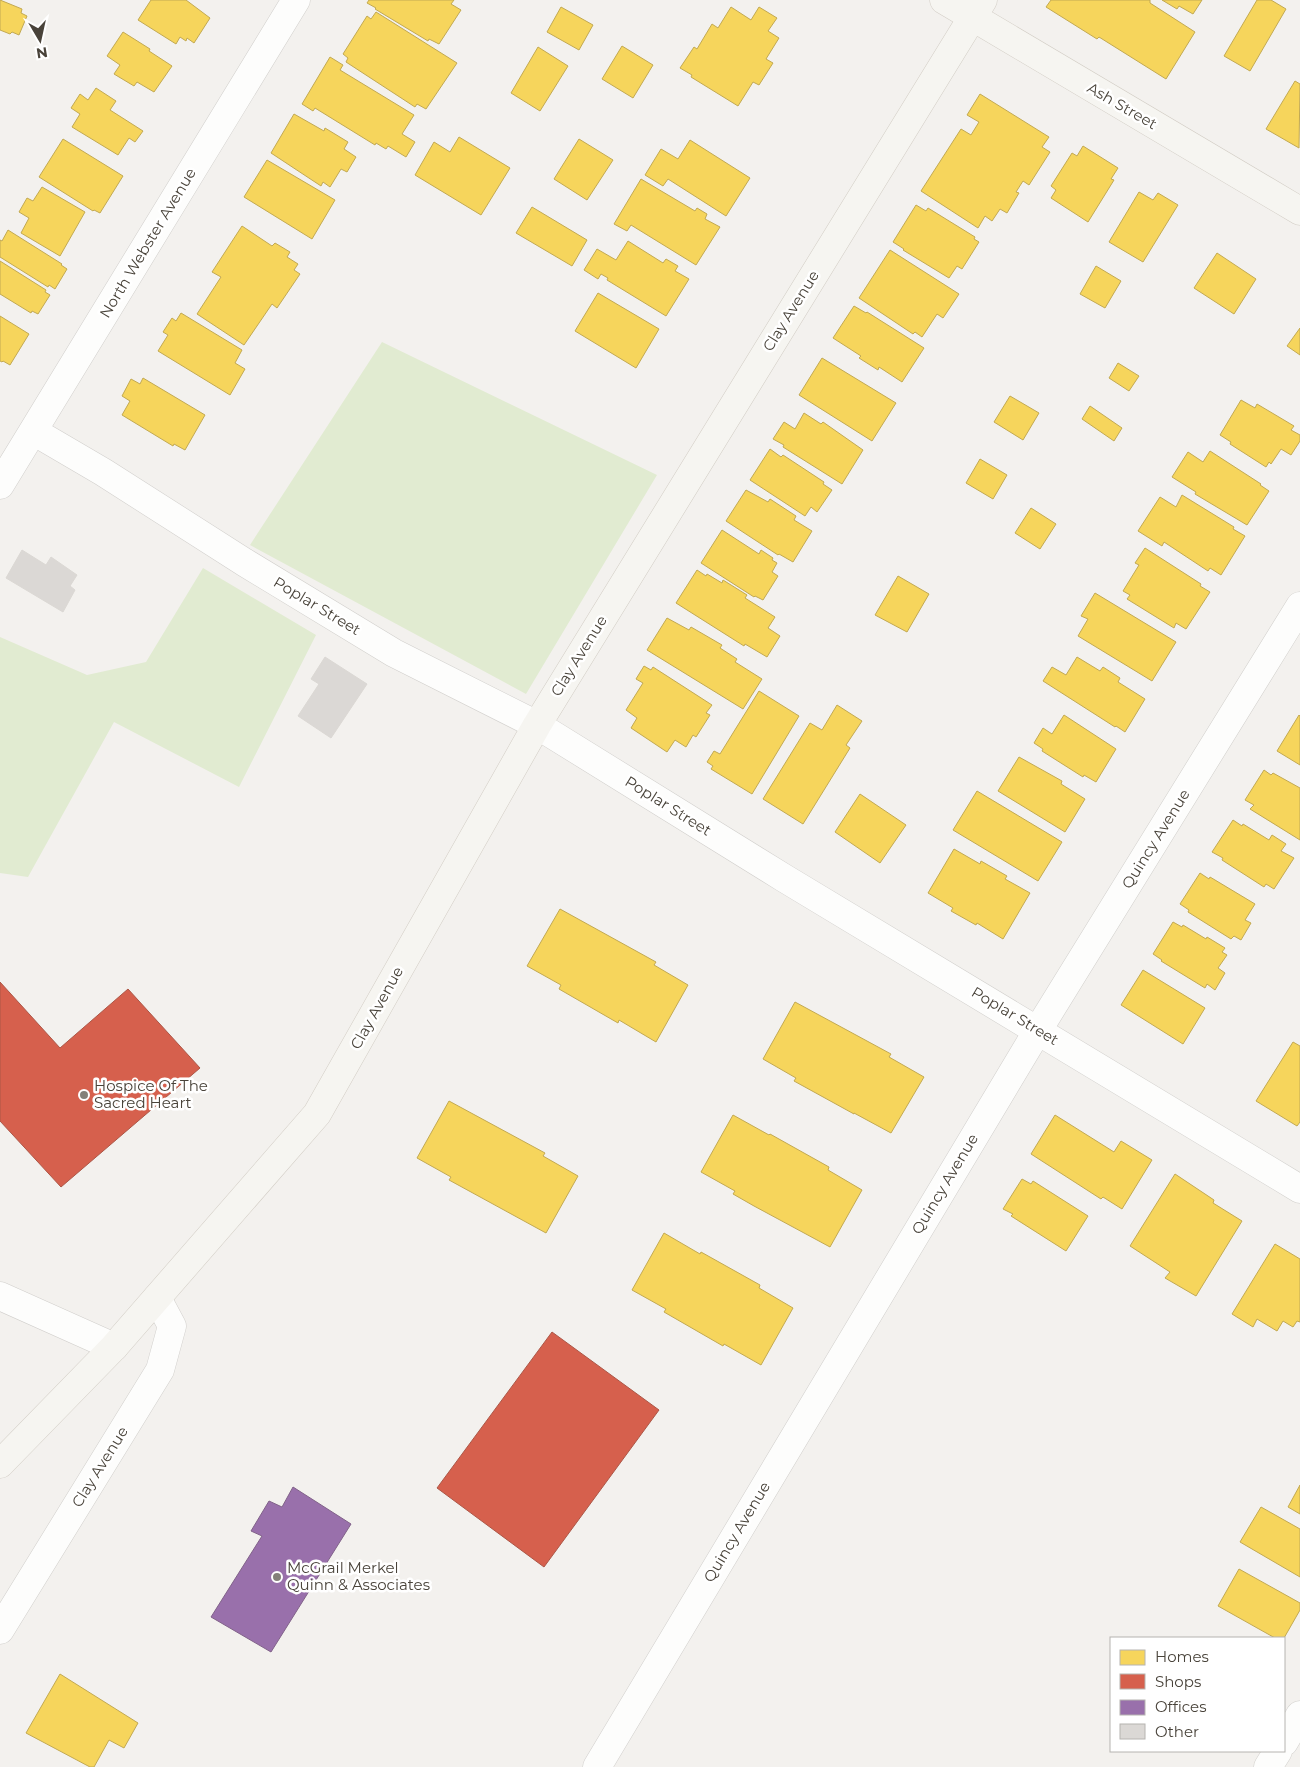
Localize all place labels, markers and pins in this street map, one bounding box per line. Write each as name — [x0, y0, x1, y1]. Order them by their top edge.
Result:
place label: Hospice Of The Sacred Heart — [94, 1076, 208, 1112]
marker: Hospice Of The Sacred Heart — [78, 1089, 90, 1101]
place label: McGrail Merkel Quinn & Associates — [287, 1558, 430, 1594]
marker: McGrail Merkel Quinn & Associates — [271, 1571, 283, 1583]

